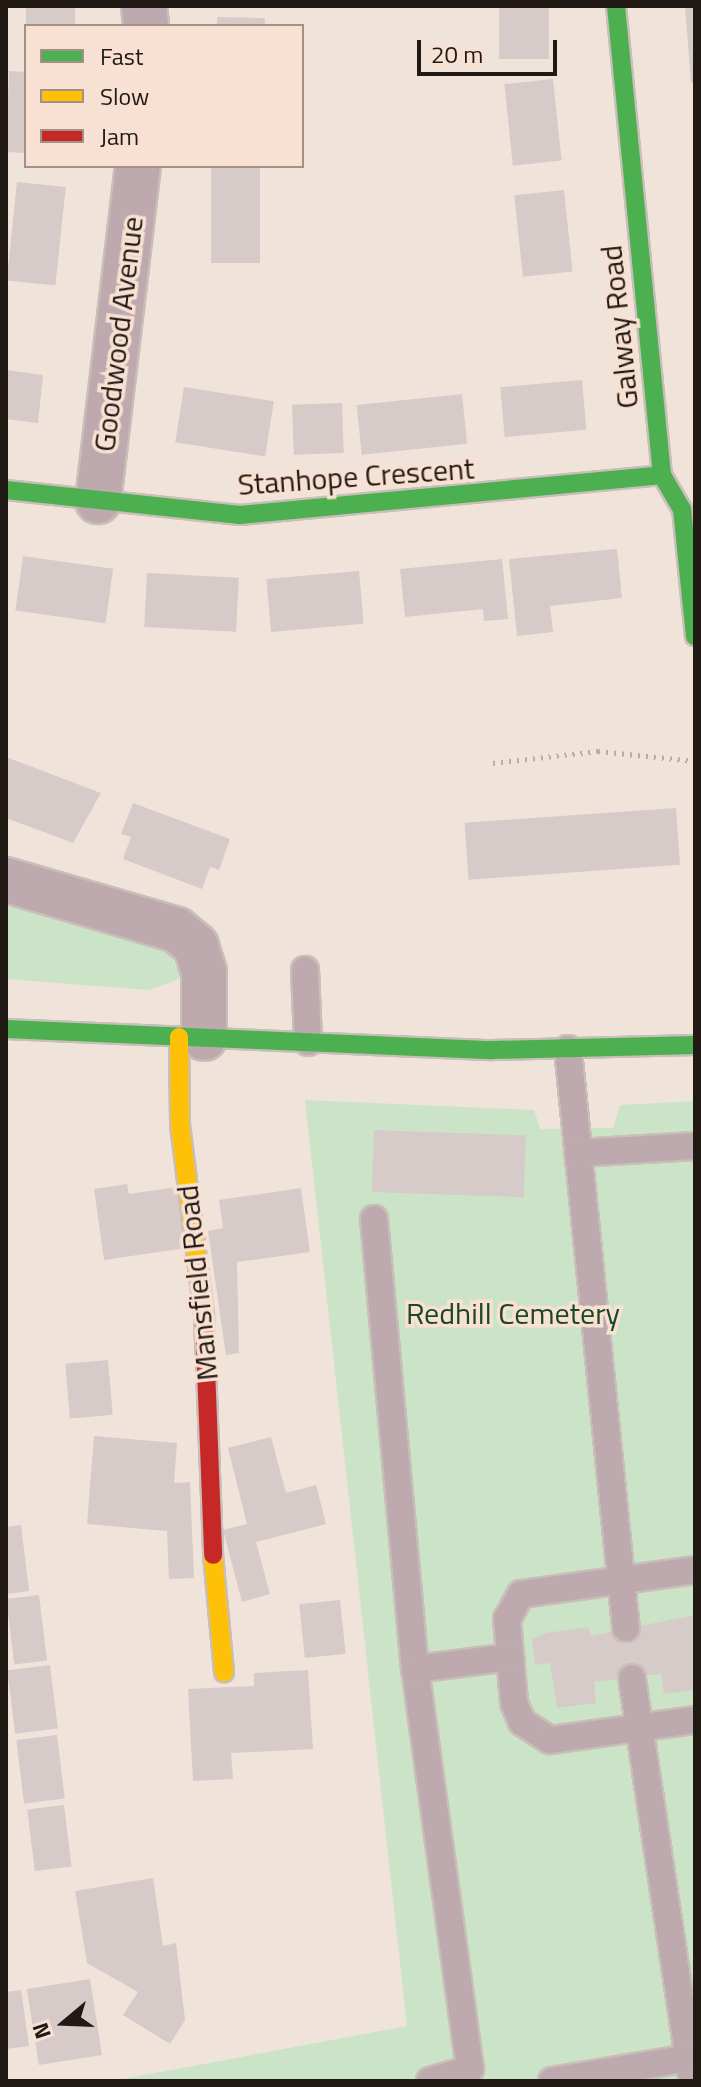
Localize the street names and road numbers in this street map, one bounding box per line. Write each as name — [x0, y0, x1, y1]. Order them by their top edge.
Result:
street label: Goodwood Avenue — [86, 214, 150, 454]
street label: Galway Road — [593, 244, 645, 410]
street label: Stanhope Crescent — [236, 450, 476, 502]
street label: Mansfield Road — [169, 1184, 225, 1382]

